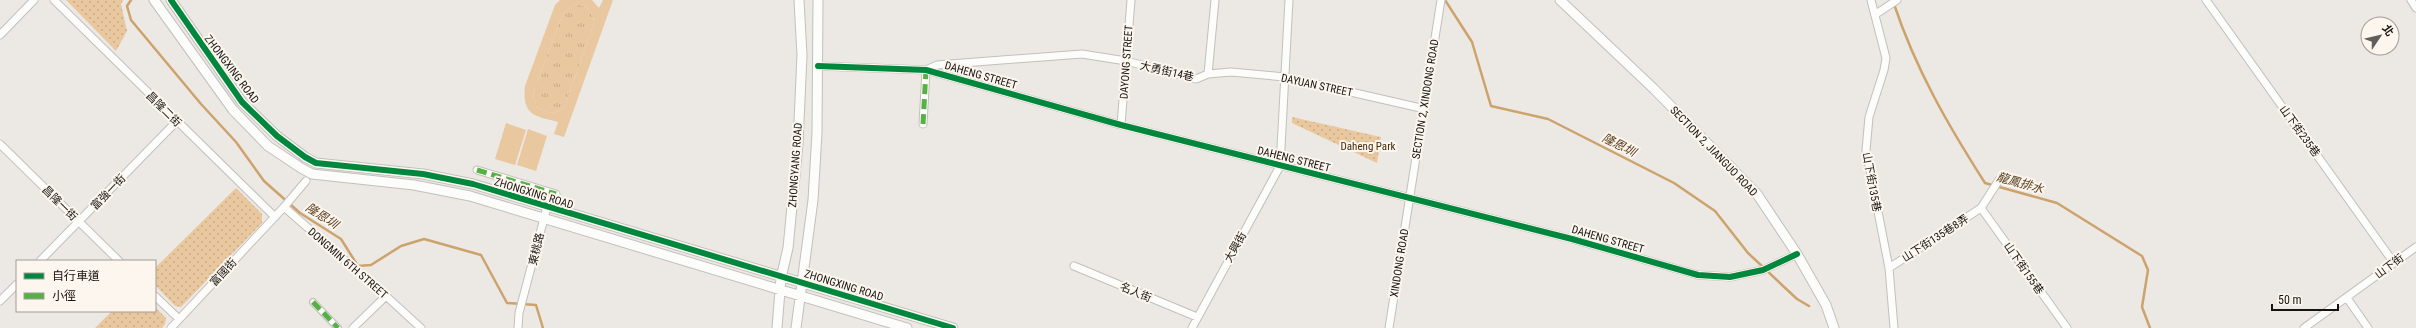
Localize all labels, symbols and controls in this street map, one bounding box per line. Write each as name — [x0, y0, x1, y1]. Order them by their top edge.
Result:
north arrow — [2360, 16, 2400, 56]
text: 北 — [2379, 22, 2396, 39]
street label: DAYONG STREET — [1117, 24, 1136, 99]
street label: ZHONGXING ROAD — [202, 33, 262, 106]
street label: SECTION 2, XINDONG ROAD — [1410, 38, 1441, 160]
street label: DAHENG STREET — [943, 59, 1019, 92]
street label: 大勇街14巷 — [1139, 59, 1195, 84]
street label: DAYUAN STREET — [1280, 72, 1354, 99]
street label: 昌隆二街 — [143, 89, 184, 130]
street label: 山下街235巷 — [2277, 103, 2323, 160]
street label: SECTION 2, JIANGUO ROAD — [1667, 104, 1760, 199]
street label: ZHONGYANG ROAD — [786, 122, 805, 208]
water label: 隆恩圳 — [1600, 131, 1640, 160]
park label: Daheng Park — [1341, 140, 1395, 153]
street label: DAHENG STREET — [1256, 144, 1332, 175]
street label: 山下街135巷 — [1860, 151, 1883, 213]
water label: 龍鳳排水 — [1995, 170, 2046, 197]
street label: 富強一街 — [88, 172, 128, 213]
street label: ZHONGXING ROAD — [493, 175, 575, 212]
street label: 昌隆一街 — [39, 183, 80, 224]
water label: 隆恩圳 — [303, 200, 343, 233]
street label: 山下街135巷8弄 — [1900, 212, 1971, 265]
street label: DAHENG STREET — [1570, 223, 1646, 256]
street label: DONGMIN 6TH STREET — [305, 225, 390, 302]
street label: XINDONG ROAD — [1388, 228, 1411, 298]
street label: 大興街 — [1222, 230, 1249, 265]
street label: 東桃路 — [526, 232, 547, 267]
street label: 山下街155巷 — [2001, 240, 2046, 297]
street label: 山下街 — [2372, 251, 2406, 282]
street label: 富國街 — [207, 256, 239, 289]
legend — [16, 260, 156, 312]
street label: ZHONGXING ROAD — [803, 267, 885, 304]
text: 自行車道 — [52, 269, 100, 283]
street label: 名人街 — [1118, 280, 1154, 305]
scale bar — [2272, 286, 2338, 312]
text: 小徑 — [52, 289, 76, 303]
text: 50 m — [2278, 293, 2302, 307]

